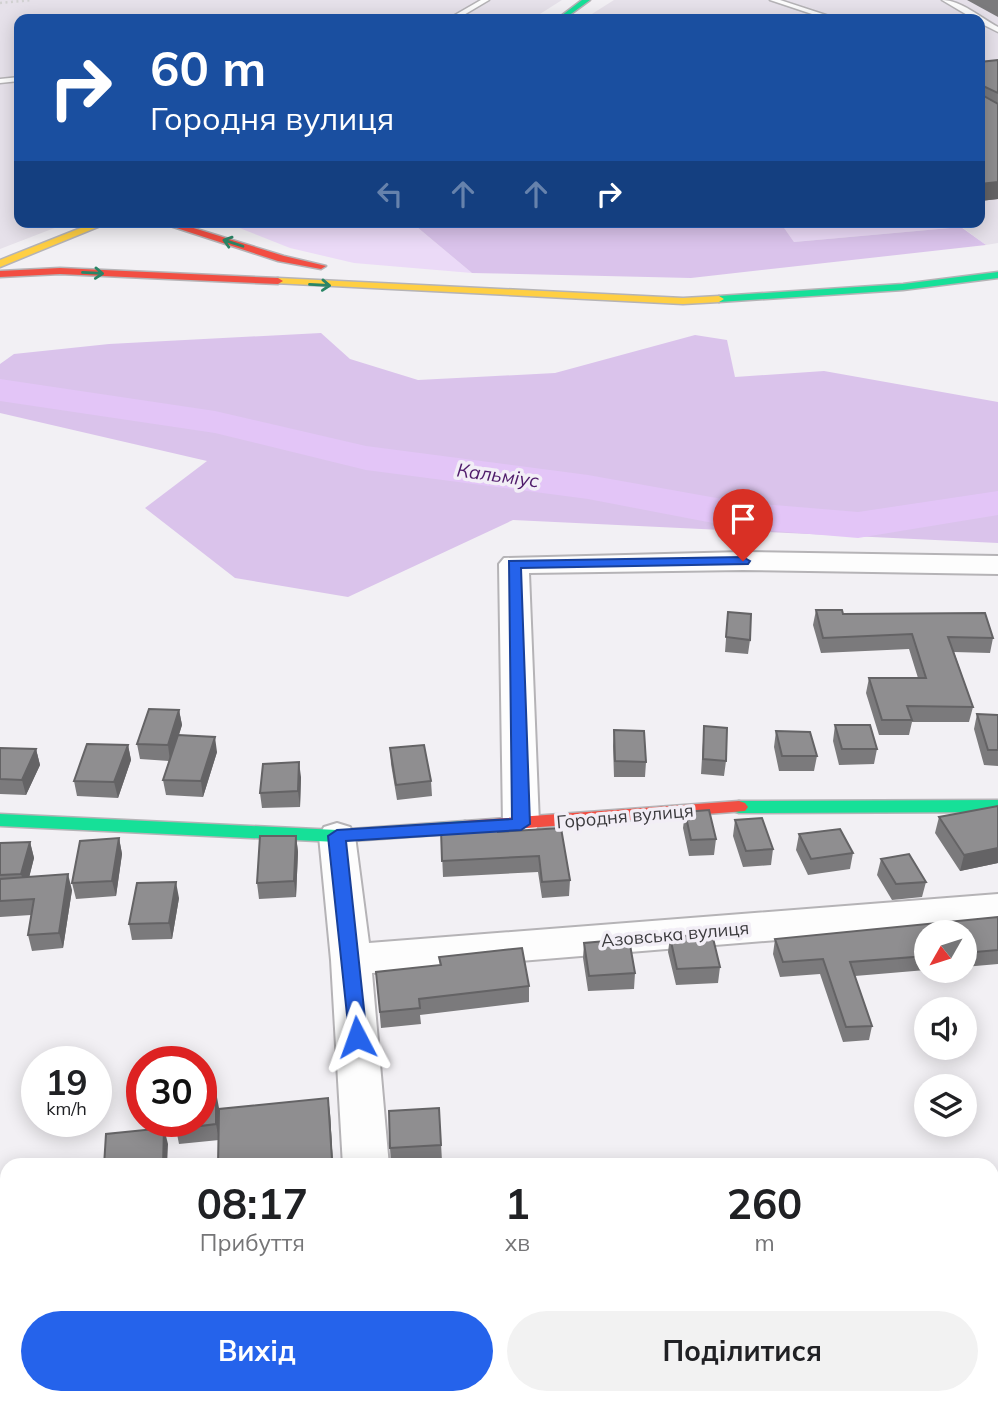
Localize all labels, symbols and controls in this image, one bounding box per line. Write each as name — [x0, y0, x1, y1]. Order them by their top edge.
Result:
text: 60 m — [150, 37, 266, 98]
icon: right — [35, 42, 126, 133]
text: Городня вулиця — [150, 98, 394, 138]
icon: left — [371, 175, 409, 213]
icon: ahead — [444, 175, 482, 213]
icon: ahead — [517, 175, 555, 213]
icon: right — [590, 175, 628, 213]
one-way arrow — [223, 236, 245, 249]
one-way arrow — [81, 267, 104, 280]
one-way arrow — [308, 279, 331, 292]
water label: Кальміус — [455, 457, 541, 493]
pin — [713, 489, 773, 561]
icon: arrive — [724, 500, 762, 538]
street label: Городня вулиця — [556, 799, 694, 833]
street label: Азовська вулиця — [600, 916, 750, 952]
north arrow — [914, 920, 976, 984]
map controls — [914, 920, 977, 1137]
button: sound — [914, 997, 977, 1060]
position arrow — [320, 1000, 394, 1074]
speed limit sign: 30 — [126, 1046, 217, 1137]
text: 19 — [45, 1060, 88, 1104]
button: layers — [914, 1074, 977, 1137]
text: km/h — [46, 1097, 87, 1120]
text: 08:17 — [197, 1177, 308, 1230]
text: 1 — [505, 1177, 530, 1230]
text: 260 — [727, 1177, 802, 1230]
text: Прибуття — [200, 1228, 305, 1257]
text: хв — [505, 1228, 530, 1257]
text: m — [754, 1228, 775, 1257]
button: Вихід — [21, 1311, 493, 1391]
button: Поділитися — [507, 1311, 978, 1391]

